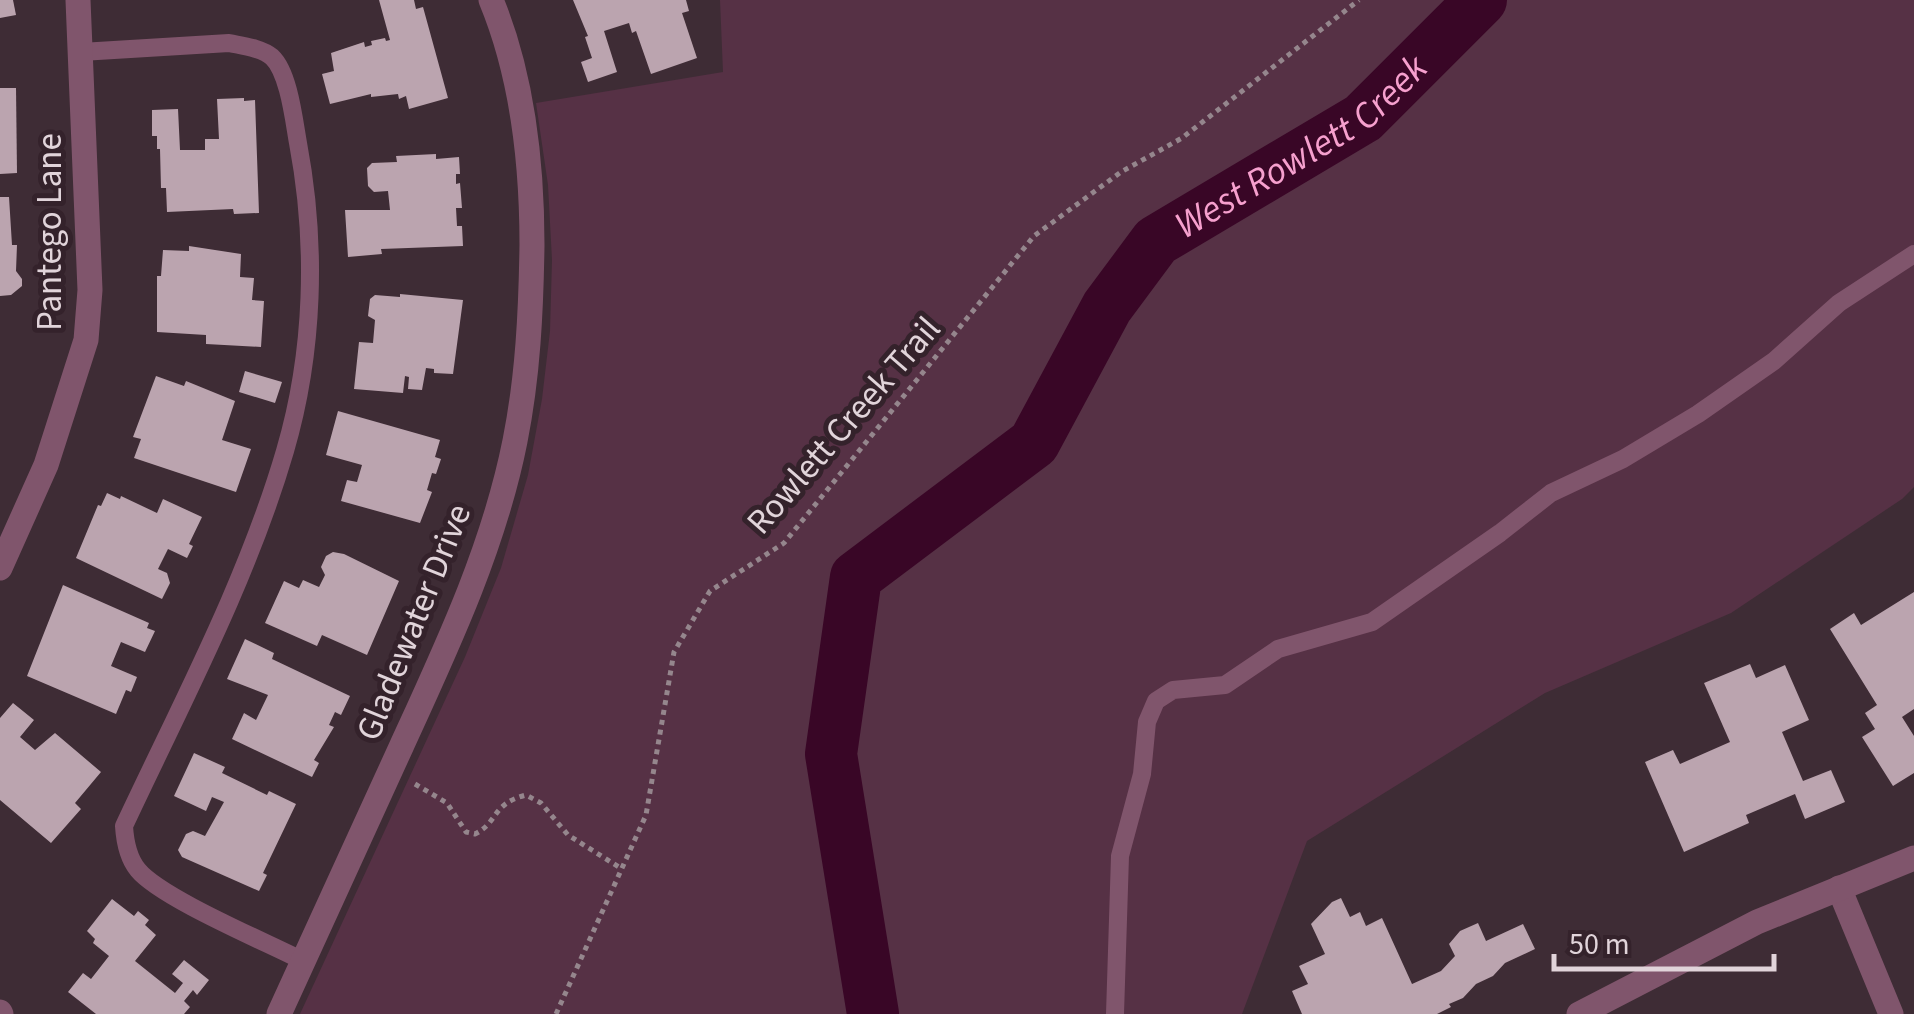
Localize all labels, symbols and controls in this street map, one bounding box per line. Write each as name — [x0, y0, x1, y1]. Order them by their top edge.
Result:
water label: West Rowlett Creek — [1165, 42, 1441, 252]
street label: Pantego Lane — [25, 133, 75, 331]
street label: Rowlett Creek Trail — [735, 306, 952, 545]
street label: Gladewater Drive — [344, 497, 484, 748]
scale bar — [1554, 909, 1774, 971]
text: 50 m — [1569, 923, 1630, 966]

